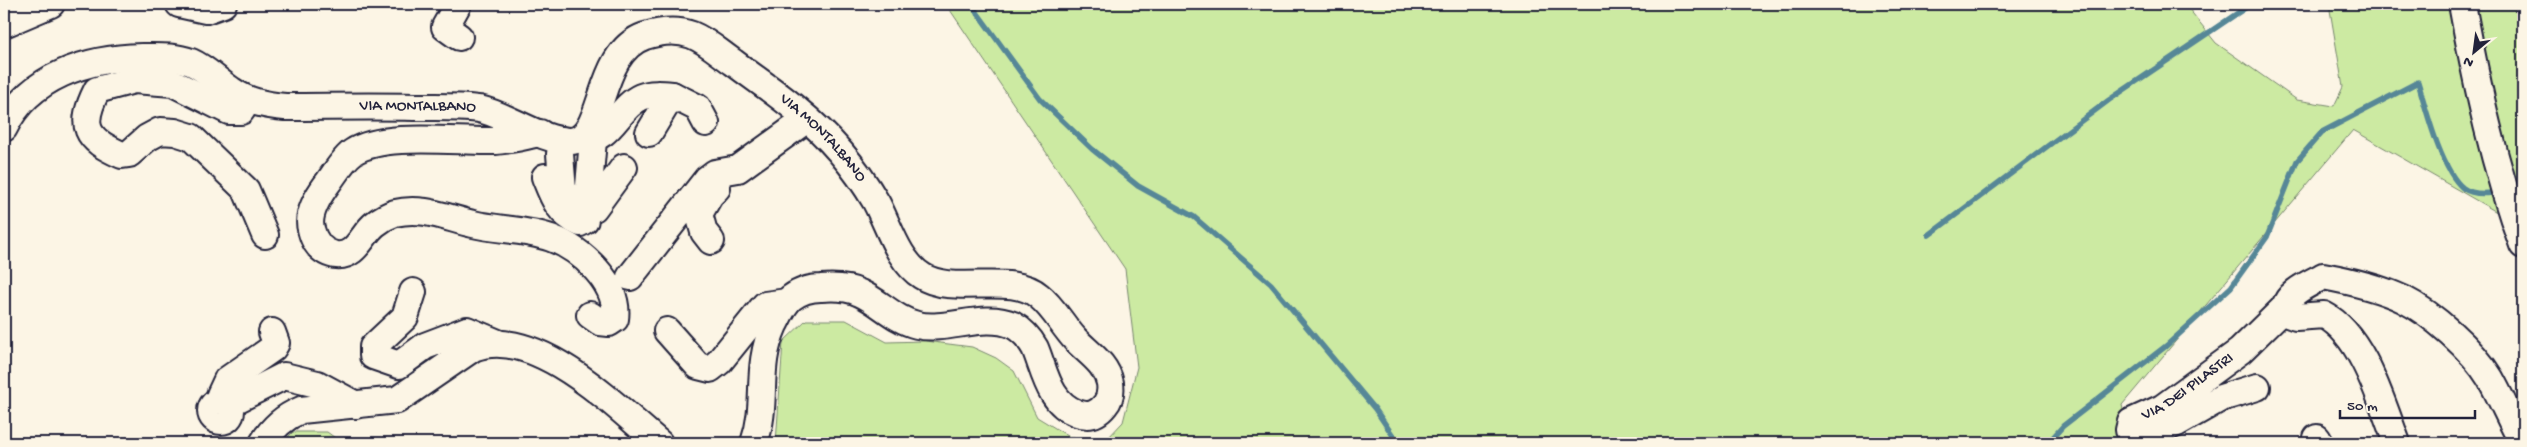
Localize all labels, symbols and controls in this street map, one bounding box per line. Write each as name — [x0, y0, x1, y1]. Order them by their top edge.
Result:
north arrow — [2450, 28, 2500, 78]
text: N — [2461, 52, 2477, 71]
street label: VIA MONTALBANO — [775, 89, 870, 186]
street label: VIA MONTALBANO — [359, 97, 477, 118]
street label: VIA DEI PILASTRI — [2138, 349, 2238, 426]
scale bar — [2340, 387, 2474, 419]
text: 50 m — [2347, 398, 2378, 416]

